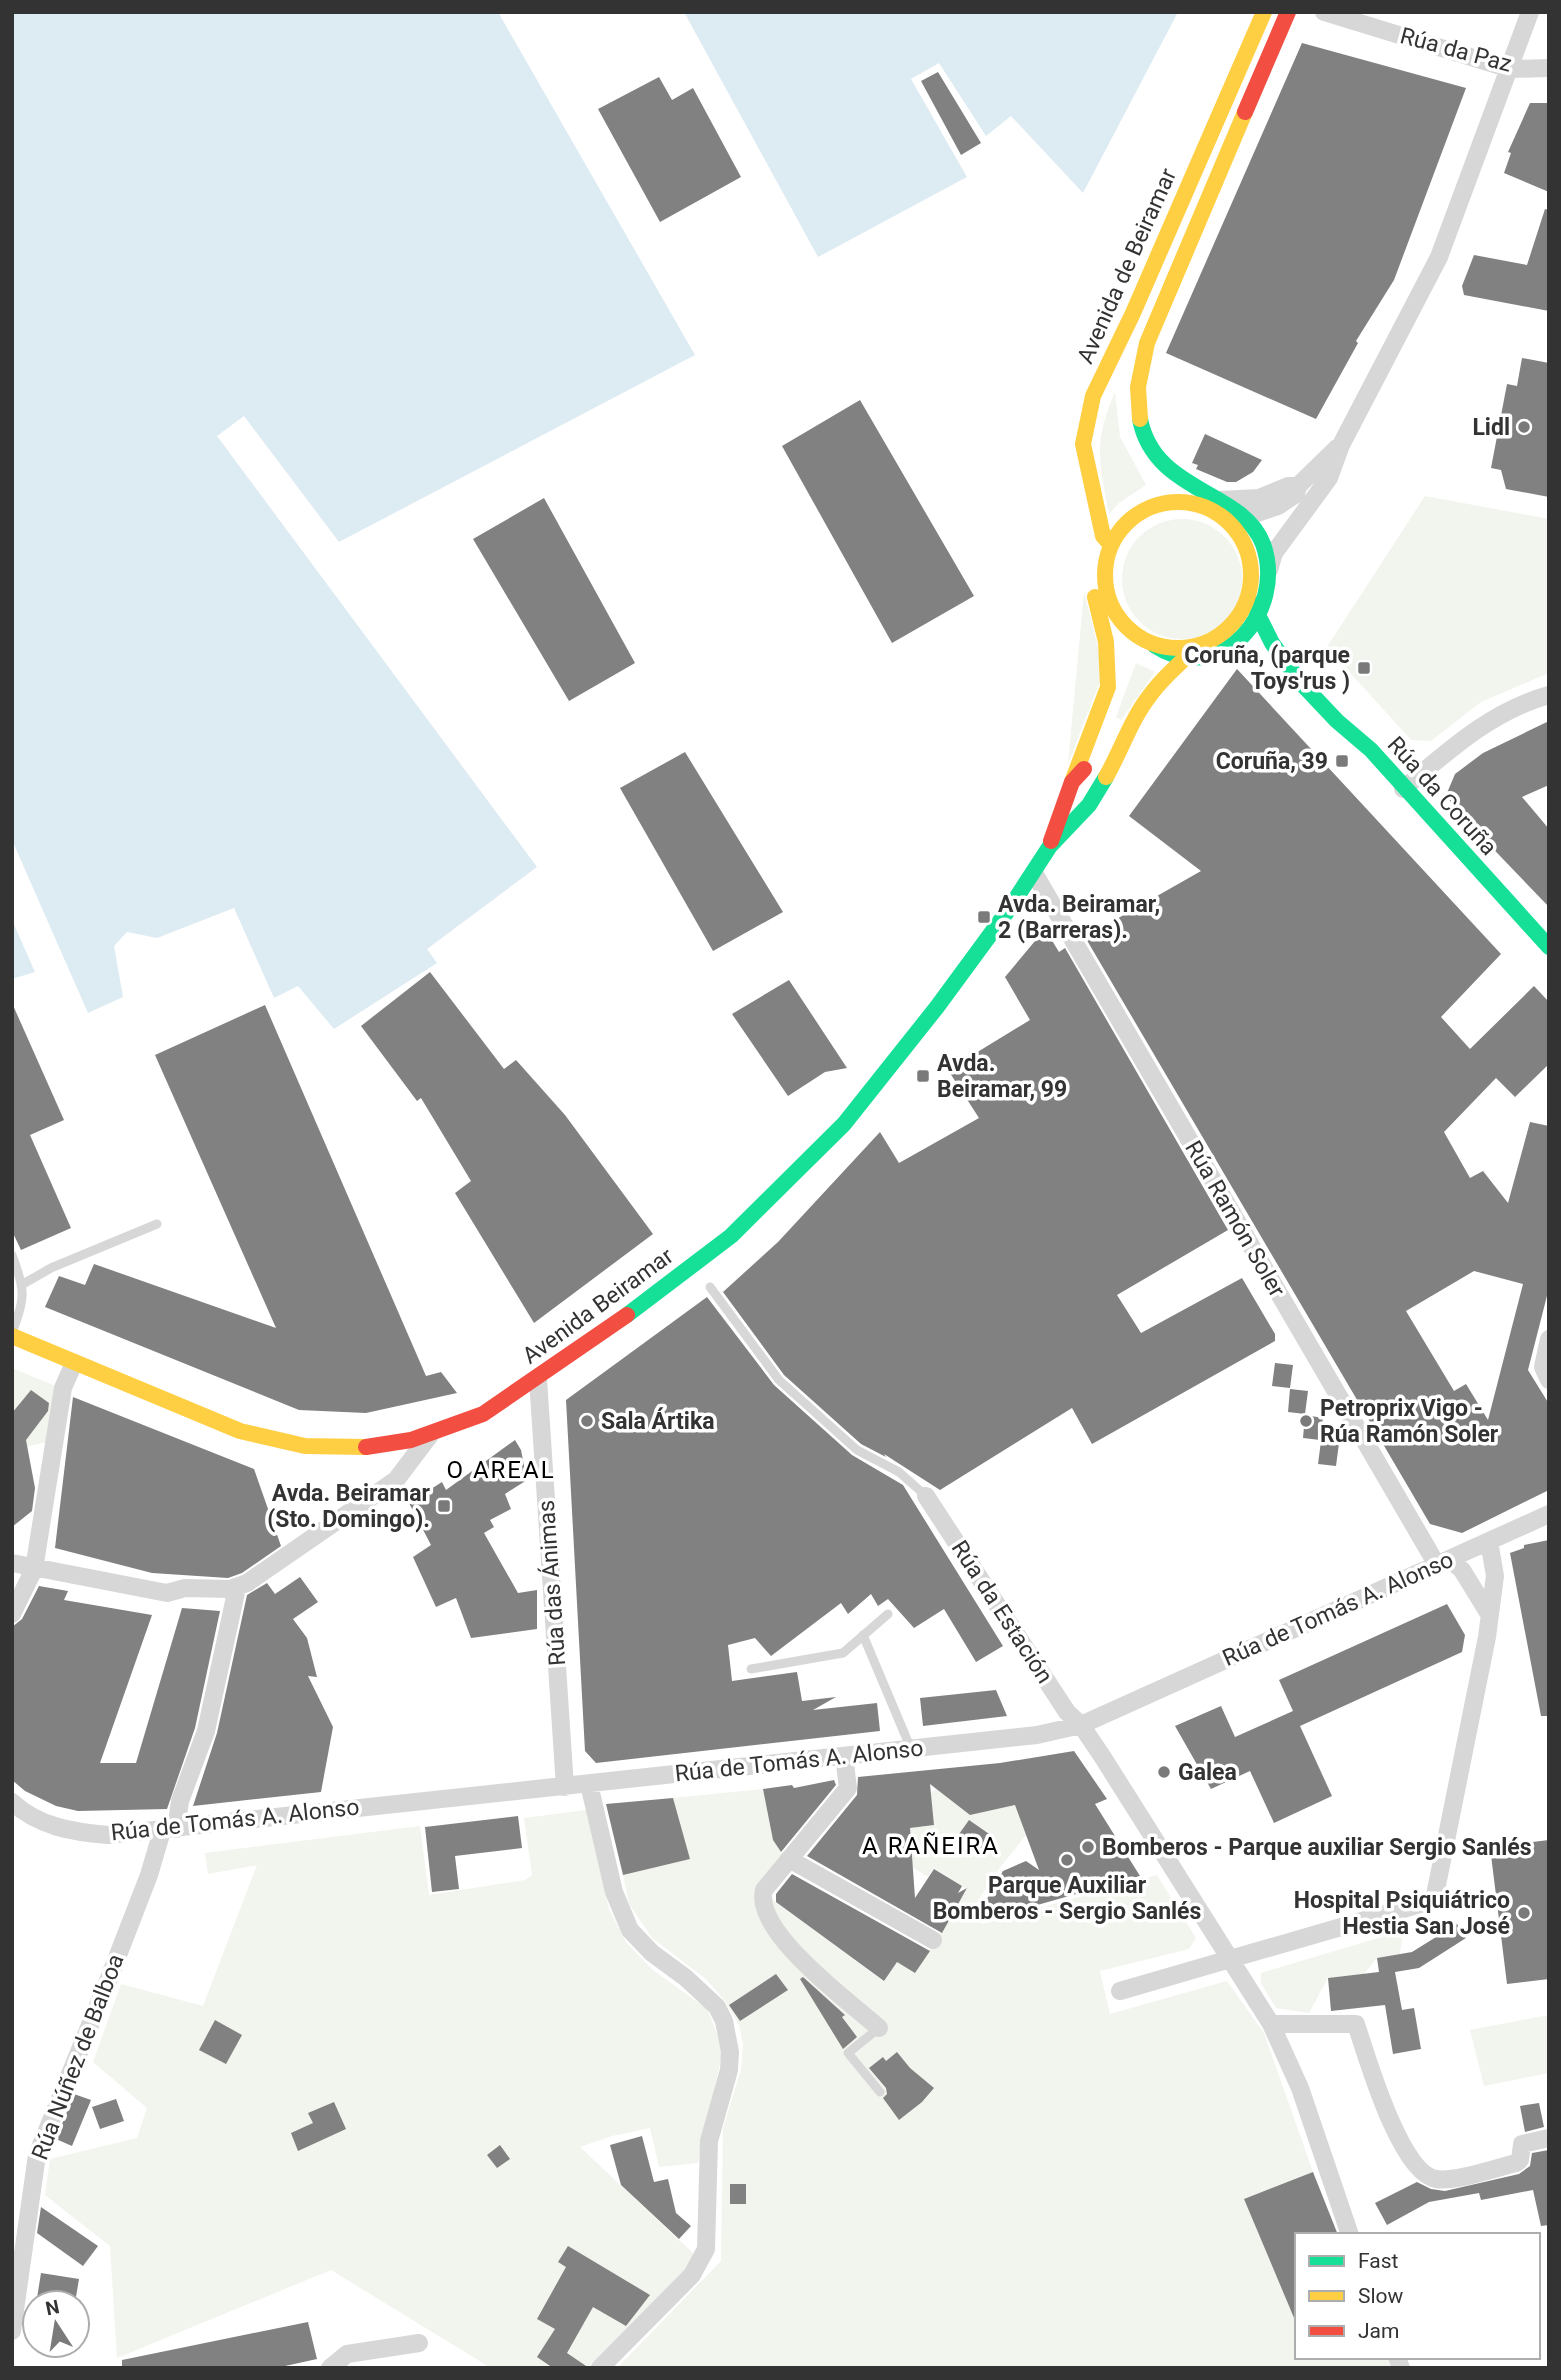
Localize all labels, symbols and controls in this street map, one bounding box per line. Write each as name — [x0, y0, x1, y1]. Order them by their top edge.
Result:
street label: Rúa da Paz — [1397, 22, 1515, 78]
street label: Avenida de Beiramar — [1072, 164, 1182, 368]
place label: Lidl — [1472, 414, 1510, 441]
marker: Lidl — [1516, 419, 1532, 435]
place label: Coruña, (parque Toys'rus ) — [1184, 642, 1350, 695]
marker: Coruña, (parque Toys'rus ) — [1356, 660, 1372, 676]
street label: Rúa da Coruña — [1382, 731, 1502, 861]
place label: Coruña, 39 — [1216, 748, 1328, 775]
marker: Coruña, 39 — [1334, 753, 1350, 769]
place label: Avda. Beiramar, 2 (Barreras). — [998, 891, 1160, 944]
marker: Avda. Beiramar, 2 (Barreras). — [976, 909, 992, 925]
place label: Avda. Beiramar, 99 — [937, 1050, 1067, 1103]
marker: Avda. Beiramar, 99 — [915, 1068, 931, 1084]
street label: Rúa Ramón Soler — [1179, 1136, 1291, 1302]
street label: Avenida Beiramar — [517, 1242, 679, 1370]
place label: Petroprix Vigo - Rúa Ramón Soler — [1320, 1395, 1499, 1448]
place label: Sala Ártika — [601, 1407, 714, 1435]
marker: Sala Ártika — [579, 1413, 595, 1429]
marker: Petroprix Vigo - Rúa Ramón Soler — [1298, 1413, 1314, 1429]
district label: O AREAL — [446, 1456, 556, 1484]
place label: Avda. Beiramar (Sto. Domingo). — [267, 1480, 431, 1533]
marker: Avda. Beiramar (Sto. Domingo). — [436, 1498, 452, 1514]
street label: Rúa das Ánimas — [532, 1499, 571, 1667]
street label: Rúa da Estación — [946, 1536, 1058, 1688]
street label: Rúa de Tomás A. Alonso — [1218, 1546, 1458, 1672]
street label: Rúa de Tomás A. Alonso — [673, 1735, 925, 1787]
place label: Galea — [1178, 1759, 1237, 1786]
marker: Galea — [1156, 1764, 1172, 1780]
street label: Rúa de Tomás A. Alonso — [109, 1794, 361, 1846]
district label: A RAÑEIRA — [862, 1832, 1000, 1860]
place label: Bomberos - Parque auxiliar Sergio Sanlés — [1102, 1834, 1532, 1861]
marker: Bomberos - Parque auxiliar Sergio Sanlés — [1080, 1839, 1096, 1855]
marker: Parque Auxiliar Bomberos - Sergio Sanlés — [1059, 1852, 1075, 1868]
place label: Parque Auxiliar Bomberos - Sergio Sanlés — [933, 1872, 1201, 1925]
place label: Hospital Psiquiátrico Hestia San José — [1294, 1887, 1510, 1940]
marker: Hospital Psiquiátrico Hestia San José — [1516, 1905, 1532, 1921]
street label: Rúa Núñez de Balboa — [26, 1950, 130, 2164]
legend — [1295, 2233, 1540, 2359]
text: Fast — [1358, 2249, 1399, 2273]
text: Slow — [1358, 2284, 1404, 2308]
north arrow — [21, 2289, 91, 2359]
text: N — [44, 2295, 62, 2321]
text: Jam — [1358, 2319, 1399, 2343]

